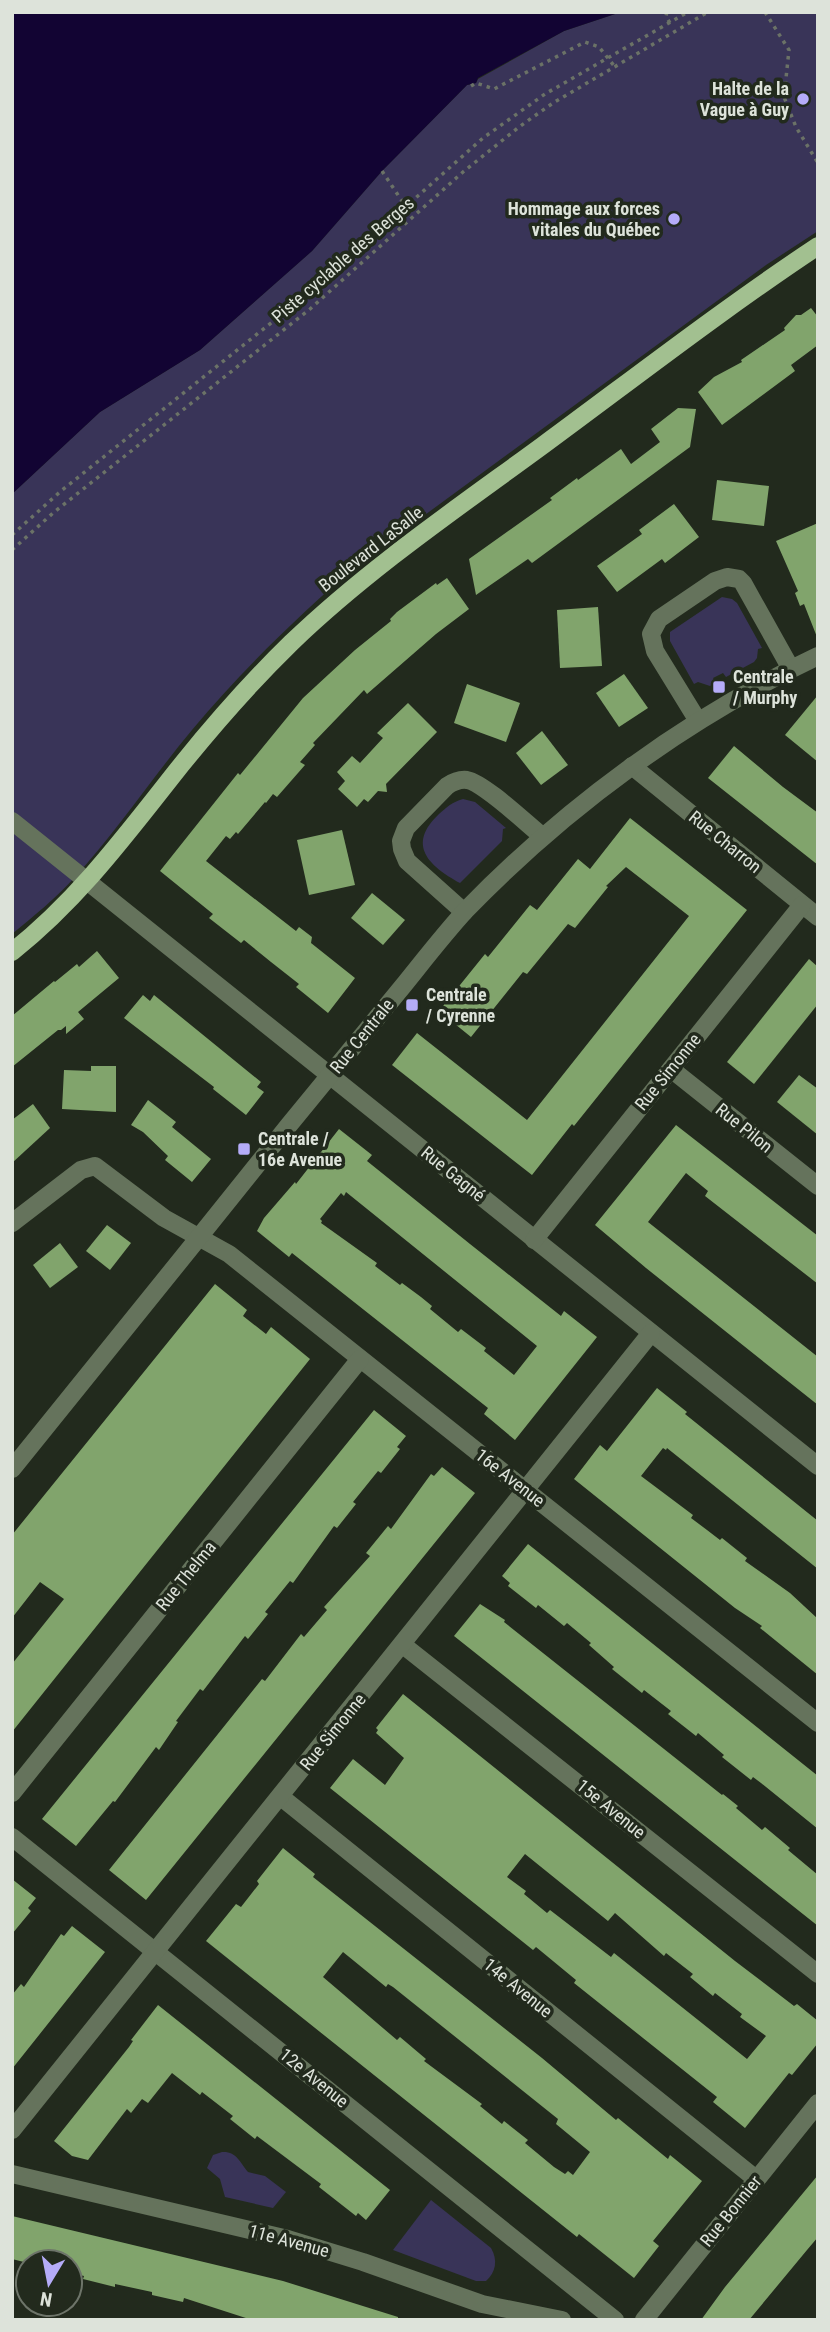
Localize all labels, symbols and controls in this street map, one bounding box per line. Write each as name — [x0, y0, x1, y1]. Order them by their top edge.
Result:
place label: Halte de la Vague à Guy — [700, 78, 789, 120]
marker: Halte de la Vague à Guy — [795, 91, 811, 107]
street label: Piste cyclable des Berges — [267, 192, 418, 327]
place label: Hommage aux forces vitales du Québec — [508, 198, 660, 240]
marker: Hommage aux forces vitales du Québec — [666, 211, 682, 227]
street label: Boulevard LaSalle — [314, 501, 427, 596]
place label: Centrale / Murphy — [732, 666, 797, 708]
marker: Centrale / Murphy — [711, 679, 727, 695]
street label: Rue Charron — [685, 806, 766, 877]
place label: Centrale / Cyrenne — [425, 984, 496, 1026]
street label: Rue Centrale — [325, 994, 398, 1077]
marker: Centrale / Cyrenne — [404, 997, 420, 1013]
street label: Rue Simonne — [630, 1029, 705, 1114]
street label: Rue Pilon — [712, 1098, 777, 1157]
place label: Centrale / 16e Avenue — [258, 1128, 343, 1170]
marker: Centrale / 16e Avenue — [236, 1141, 252, 1157]
street label: Rue Gagné — [417, 1141, 490, 1206]
street label: 16e Avenue — [471, 1444, 549, 1511]
street label: Rue Thelma — [151, 1537, 220, 1615]
street label: Rue Simonne — [295, 1689, 370, 1774]
street label: 15e Avenue — [573, 1775, 650, 1843]
street label: 14e Avenue — [480, 1954, 557, 2022]
street label: 12e Avenue — [276, 2044, 353, 2112]
street label: Rue Bonnier — [696, 2171, 766, 2250]
street label: 11e Avenue — [247, 2220, 332, 2261]
north arrow — [14, 2248, 84, 2318]
text: N — [38, 2287, 54, 2312]

